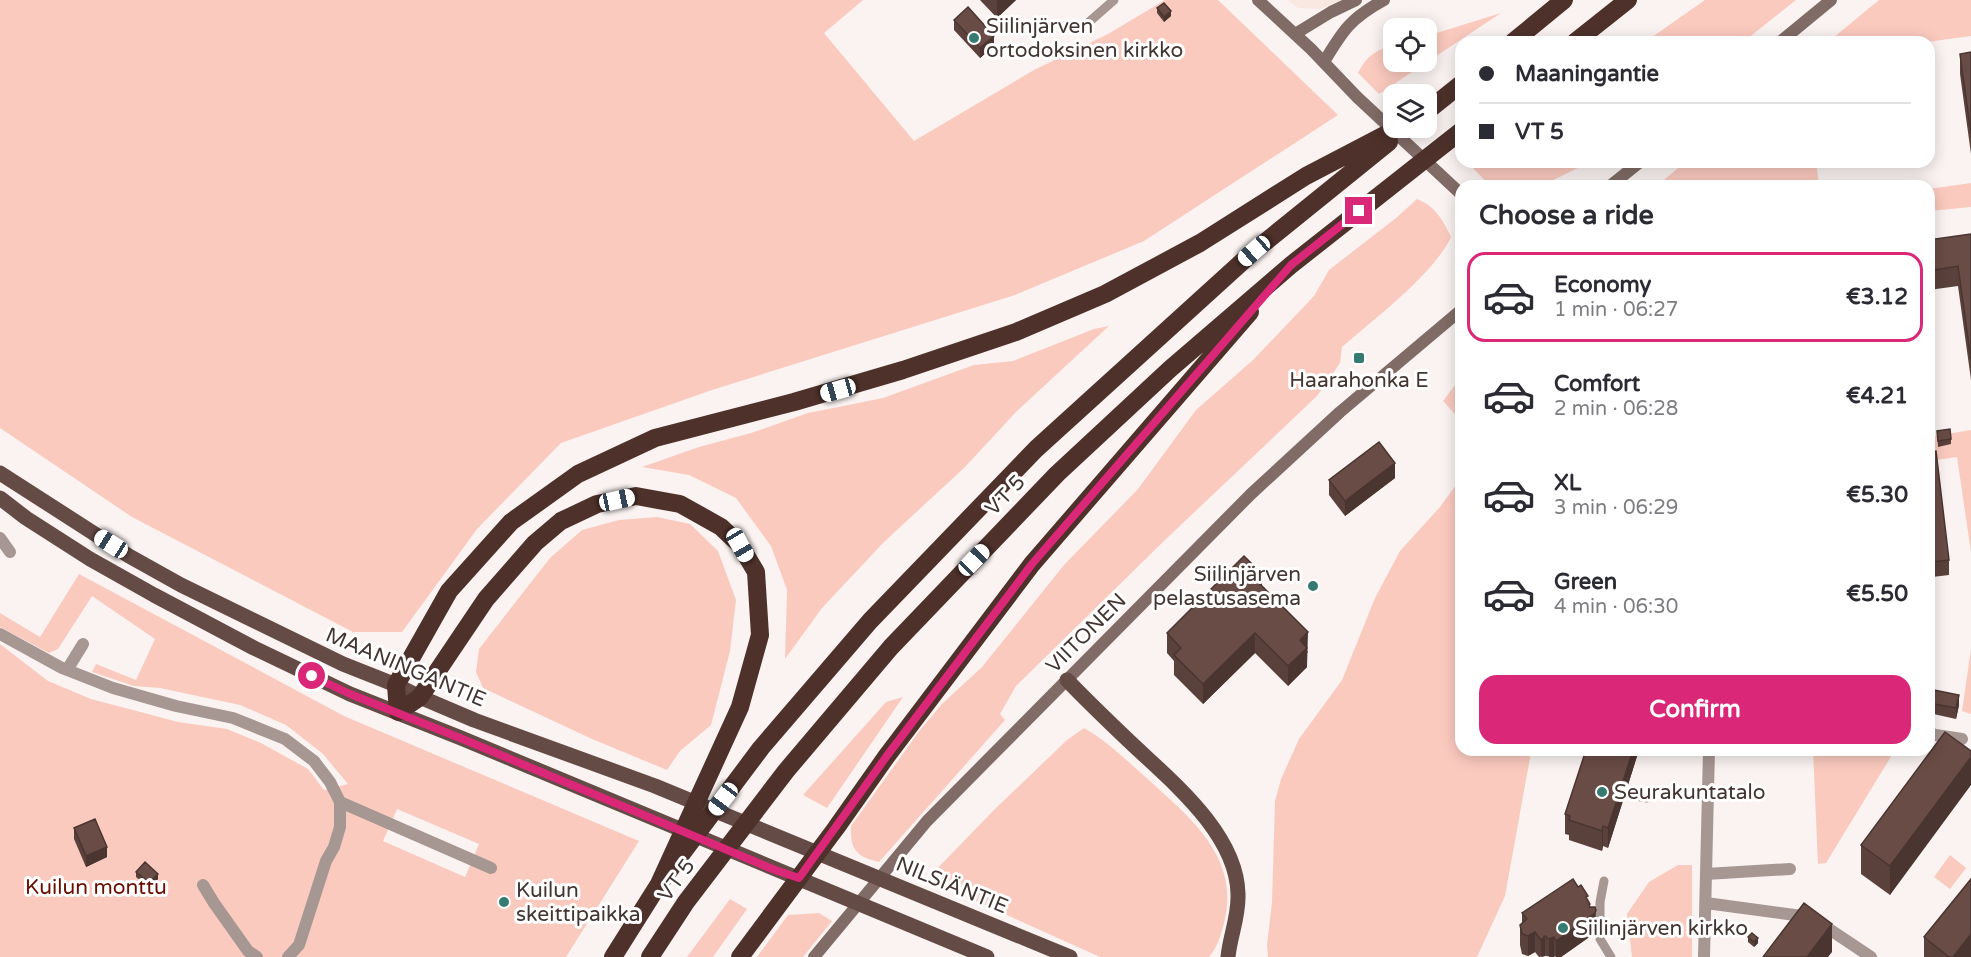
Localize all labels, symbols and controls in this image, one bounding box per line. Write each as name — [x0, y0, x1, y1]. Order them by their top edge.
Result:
place label: Siilinjärven ortodoksinen kirkko — [986, 14, 1183, 63]
map controls — [1383, 18, 1437, 138]
button: locate — [1383, 18, 1437, 72]
marker: Siilinjärven ortodoksinen kirkko — [967, 31, 981, 45]
text: Maaningantie — [1515, 61, 1659, 87]
button: layers — [1383, 84, 1437, 138]
text: VT 5 — [1515, 119, 1564, 145]
route end — [1345, 197, 1372, 224]
text: Choose a ride — [1479, 199, 1654, 232]
car — [1235, 232, 1273, 270]
icon: car — [1482, 270, 1536, 324]
text: Economy — [1554, 272, 1651, 298]
text: €3.12 — [1846, 284, 1908, 310]
text: 1 min · 06:27 — [1554, 298, 1678, 322]
marker: Haarahonka E — [1352, 351, 1366, 365]
place label: Haarahonka E — [1289, 368, 1429, 393]
icon: car — [1482, 369, 1536, 423]
text: Comfort — [1554, 371, 1640, 397]
car — [818, 376, 858, 404]
text: €4.21 — [1846, 383, 1908, 409]
text: 2 min · 06:28 — [1554, 397, 1678, 421]
icon: car — [1482, 468, 1536, 522]
street label: VT 5 — [980, 470, 1031, 521]
text: XL — [1554, 470, 1581, 496]
text: €5.30 — [1846, 482, 1908, 508]
car — [598, 487, 636, 513]
text: 3 min · 06:29 — [1554, 496, 1678, 520]
car — [723, 525, 757, 565]
car — [91, 527, 131, 561]
car — [955, 541, 993, 579]
place label: Siilinjärven pelastusasema — [1153, 562, 1301, 611]
icon: car — [1482, 567, 1536, 621]
text: Green — [1554, 569, 1617, 595]
marker: Siilinjärven pelastusasema — [1306, 579, 1320, 593]
text: €5.50 — [1846, 581, 1908, 607]
street label: VIITONEN — [1041, 588, 1132, 679]
text: 4 min · 06:30 — [1554, 595, 1678, 619]
street label: MAANINGANTIE — [322, 622, 490, 712]
route start — [298, 662, 325, 689]
button: Confirm — [1479, 675, 1911, 744]
car — [705, 779, 741, 819]
place label: Seurakuntatalo — [1614, 780, 1766, 805]
marker: Seurakuntatalo — [1595, 785, 1609, 799]
street label: NILSIÄNTIE — [892, 852, 1011, 919]
street label: VT 5 — [653, 854, 700, 907]
park label: Kuilun monttu — [25, 875, 167, 900]
place label: Kuilun skeittipaikka — [516, 878, 641, 927]
marker: Kuilun skeittipaikka — [497, 895, 511, 909]
place label: Siilinjärven kirkko — [1575, 916, 1748, 941]
marker: Siilinjärven kirkko — [1556, 921, 1570, 935]

